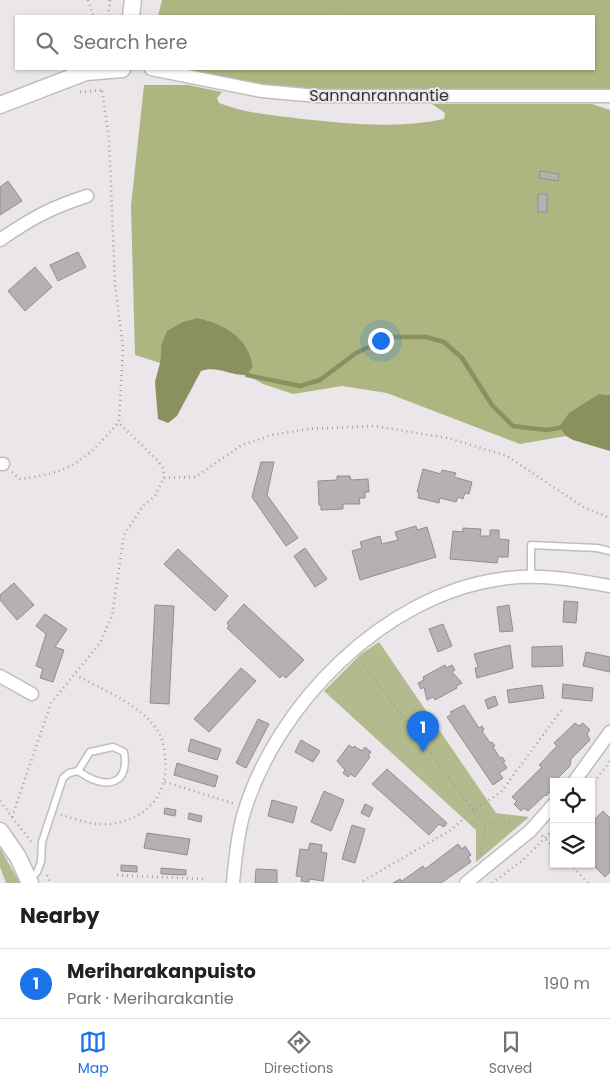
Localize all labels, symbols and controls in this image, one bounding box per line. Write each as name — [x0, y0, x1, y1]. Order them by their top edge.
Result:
search box — [15, 15, 595, 70]
icon: search — [33, 29, 61, 57]
text: Search here — [73, 29, 187, 56]
street label: Sannanrannantie — [309, 84, 449, 107]
your location — [368, 328, 394, 354]
pin: 1 — [407, 711, 439, 752]
map controls — [550, 778, 595, 868]
button: locate — [550, 778, 595, 823]
button: layers — [550, 823, 595, 868]
text: Nearby — [20, 901, 100, 930]
text: Meriharakanpuisto — [67, 958, 256, 985]
text: 1 — [33, 972, 39, 995]
text: 190 m — [544, 972, 590, 995]
text: Park · Meriharakantie — [67, 987, 234, 1010]
tab: Map — [78, 1028, 109, 1079]
tab: Directions — [264, 1028, 333, 1079]
tab: Saved — [489, 1028, 532, 1079]

